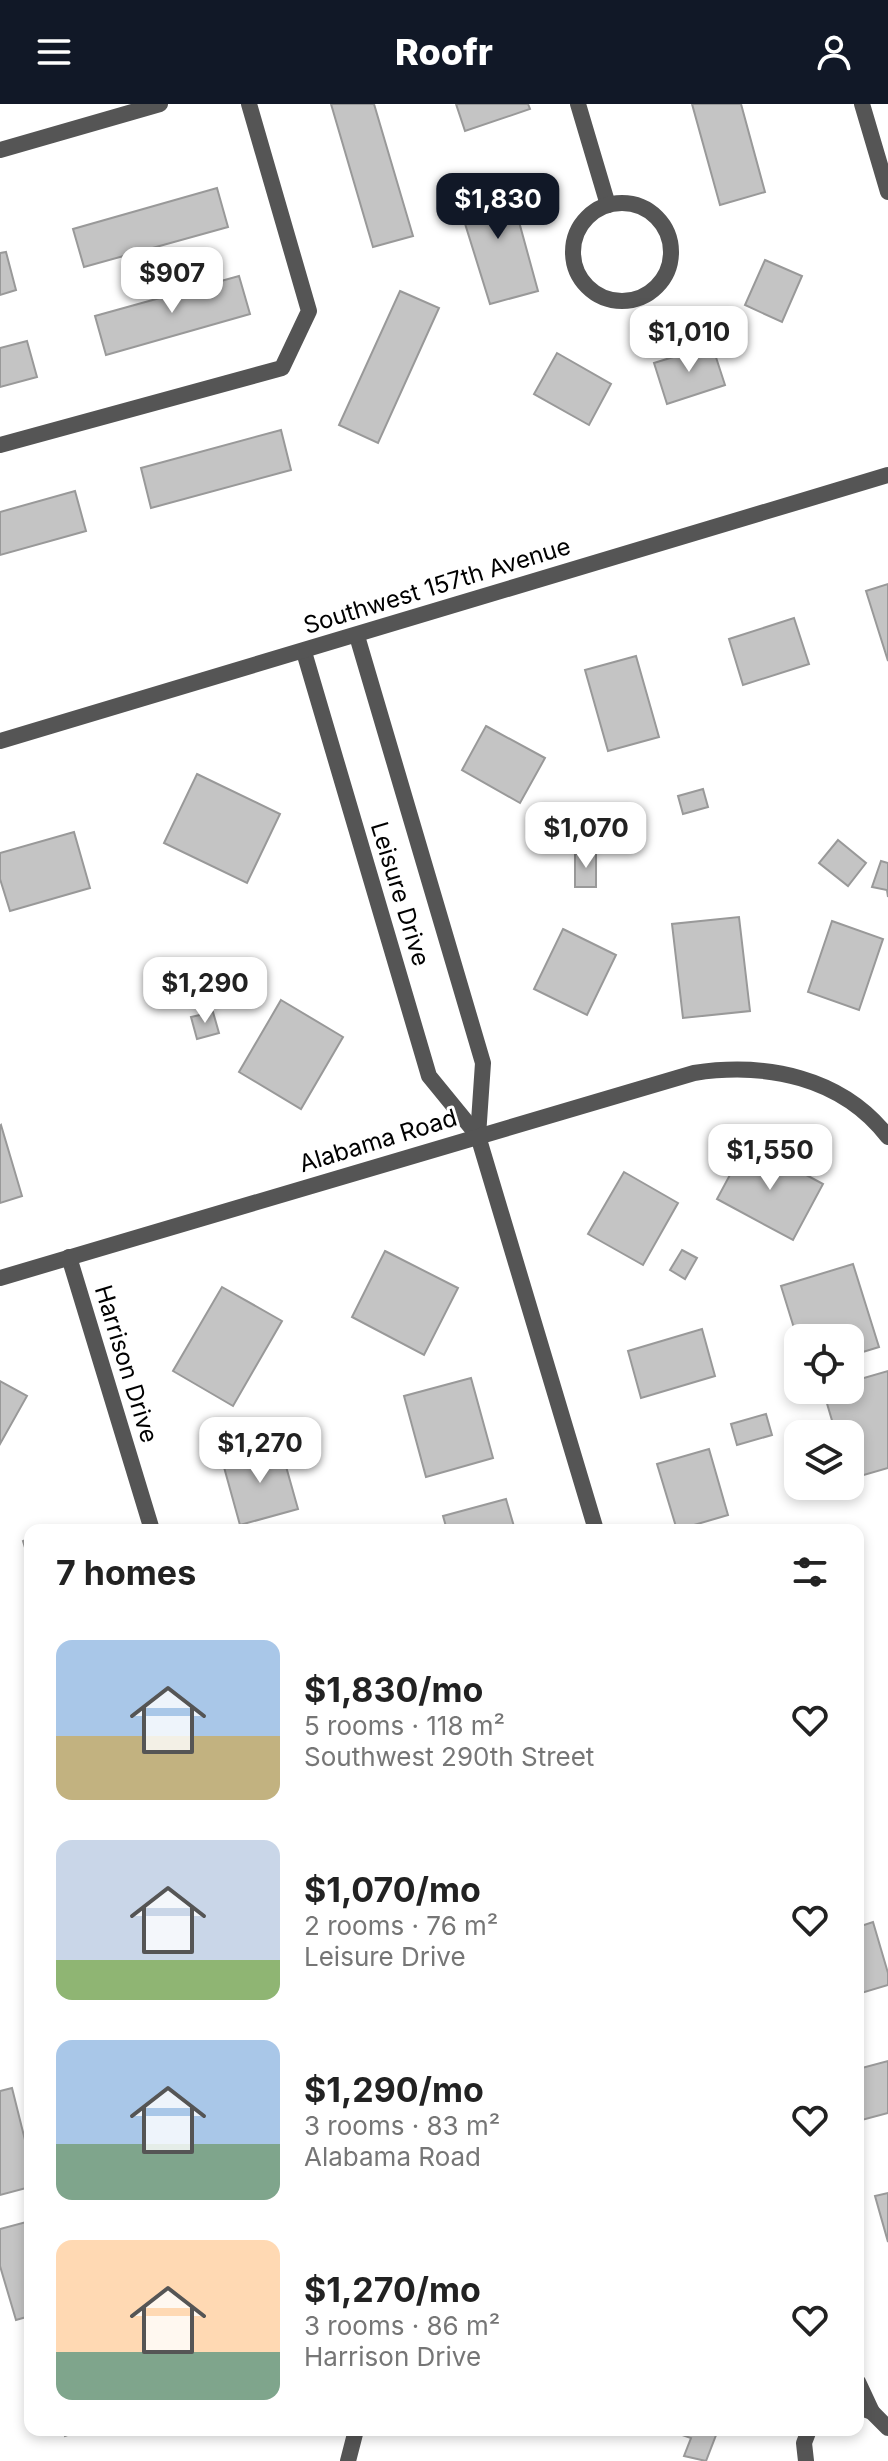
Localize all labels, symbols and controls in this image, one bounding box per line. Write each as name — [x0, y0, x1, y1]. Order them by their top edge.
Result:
icon: menu — [32, 30, 76, 74]
text: Roofr — [395, 30, 493, 74]
icon: person — [812, 30, 856, 74]
pin: $1,830 — [433, 173, 563, 241]
text: $1,830 — [454, 183, 542, 214]
pin: $907 — [125, 247, 219, 315]
text: $907 — [139, 257, 205, 288]
pin: $1,010 — [624, 306, 754, 374]
text: $1,010 — [648, 316, 730, 347]
street label: Southwest 157th Avenue — [300, 531, 574, 640]
pin: $1,070 — [521, 802, 651, 870]
text: $1,070 — [543, 812, 629, 843]
street label: Leisure Drive — [365, 818, 436, 969]
pin: $1,290 — [140, 957, 270, 1025]
text: $1,290 — [161, 967, 249, 998]
street label: Alabama Road — [295, 1103, 460, 1178]
pin: $1,550 — [705, 1124, 835, 1192]
text: $1,550 — [726, 1134, 814, 1165]
street label: Harrison Drive — [89, 1281, 164, 1446]
map controls — [784, 1324, 864, 1500]
button: locate — [784, 1324, 864, 1404]
pin: $1,270 — [195, 1417, 325, 1485]
button: layers — [784, 1420, 864, 1500]
text: $1,270 — [217, 1427, 303, 1458]
icon: filters — [788, 1550, 832, 1594]
text: 7 homes — [56, 1552, 196, 1593]
text: $1,830/mo — [304, 1669, 483, 1710]
icon: home — [120, 1672, 216, 1768]
icon: heart — [788, 1698, 832, 1742]
text: 5 rooms · 118 m² — [304, 1710, 505, 1741]
text: Southwest 290th Street — [304, 1741, 594, 1772]
text: $1,070/mo — [304, 1869, 481, 1910]
icon: home — [120, 1872, 216, 1968]
icon: heart — [788, 1898, 832, 1942]
text: 2 rooms · 76 m² — [304, 1910, 498, 1941]
text: Leisure Drive — [304, 1941, 466, 1972]
text: $1,290/mo — [304, 2069, 484, 2110]
icon: home — [120, 2072, 216, 2168]
icon: heart — [788, 2098, 832, 2142]
text: 3 rooms · 83 m² — [304, 2110, 500, 2141]
text: Alabama Road — [304, 2141, 481, 2172]
text: $1,270/mo — [304, 2269, 481, 2310]
icon: home — [120, 2272, 216, 2368]
icon: heart — [788, 2298, 832, 2342]
text: 3 rooms · 86 m² — [304, 2310, 500, 2341]
text: Harrison Drive — [304, 2341, 481, 2372]

